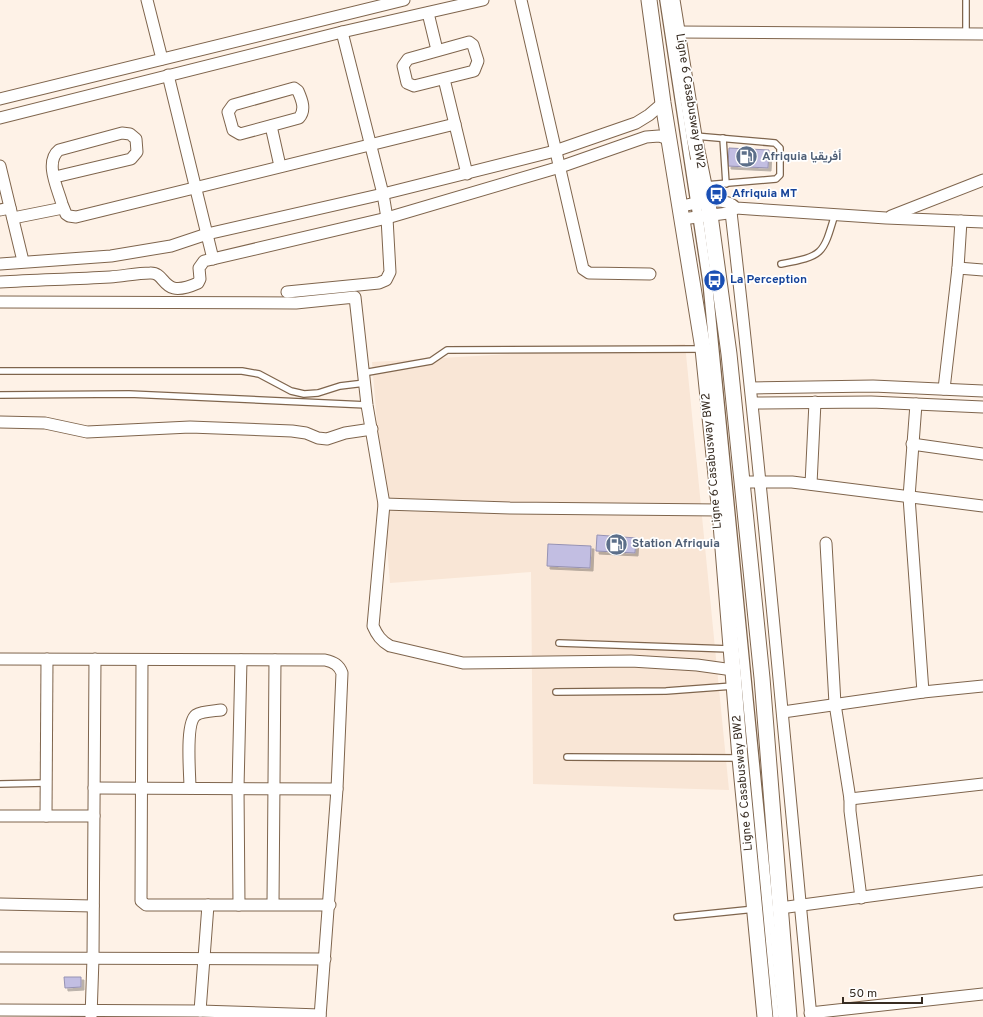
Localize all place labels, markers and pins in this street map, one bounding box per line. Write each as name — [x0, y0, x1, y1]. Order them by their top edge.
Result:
fuel station icon: Afriquia أفريقيا — [733, 144, 759, 170]
place label: Afriquia أفريقيا — [762, 149, 841, 165]
bus stop icon: Afriquia MT — [704, 181, 730, 207]
place label: Afriquia MT — [732, 186, 797, 202]
bus stop icon: La Perception — [701, 267, 727, 293]
place label: La Perception — [730, 272, 807, 288]
fuel station icon: Station Afriquia — [603, 531, 629, 557]
place label: Station Afriquia — [632, 536, 720, 552]

